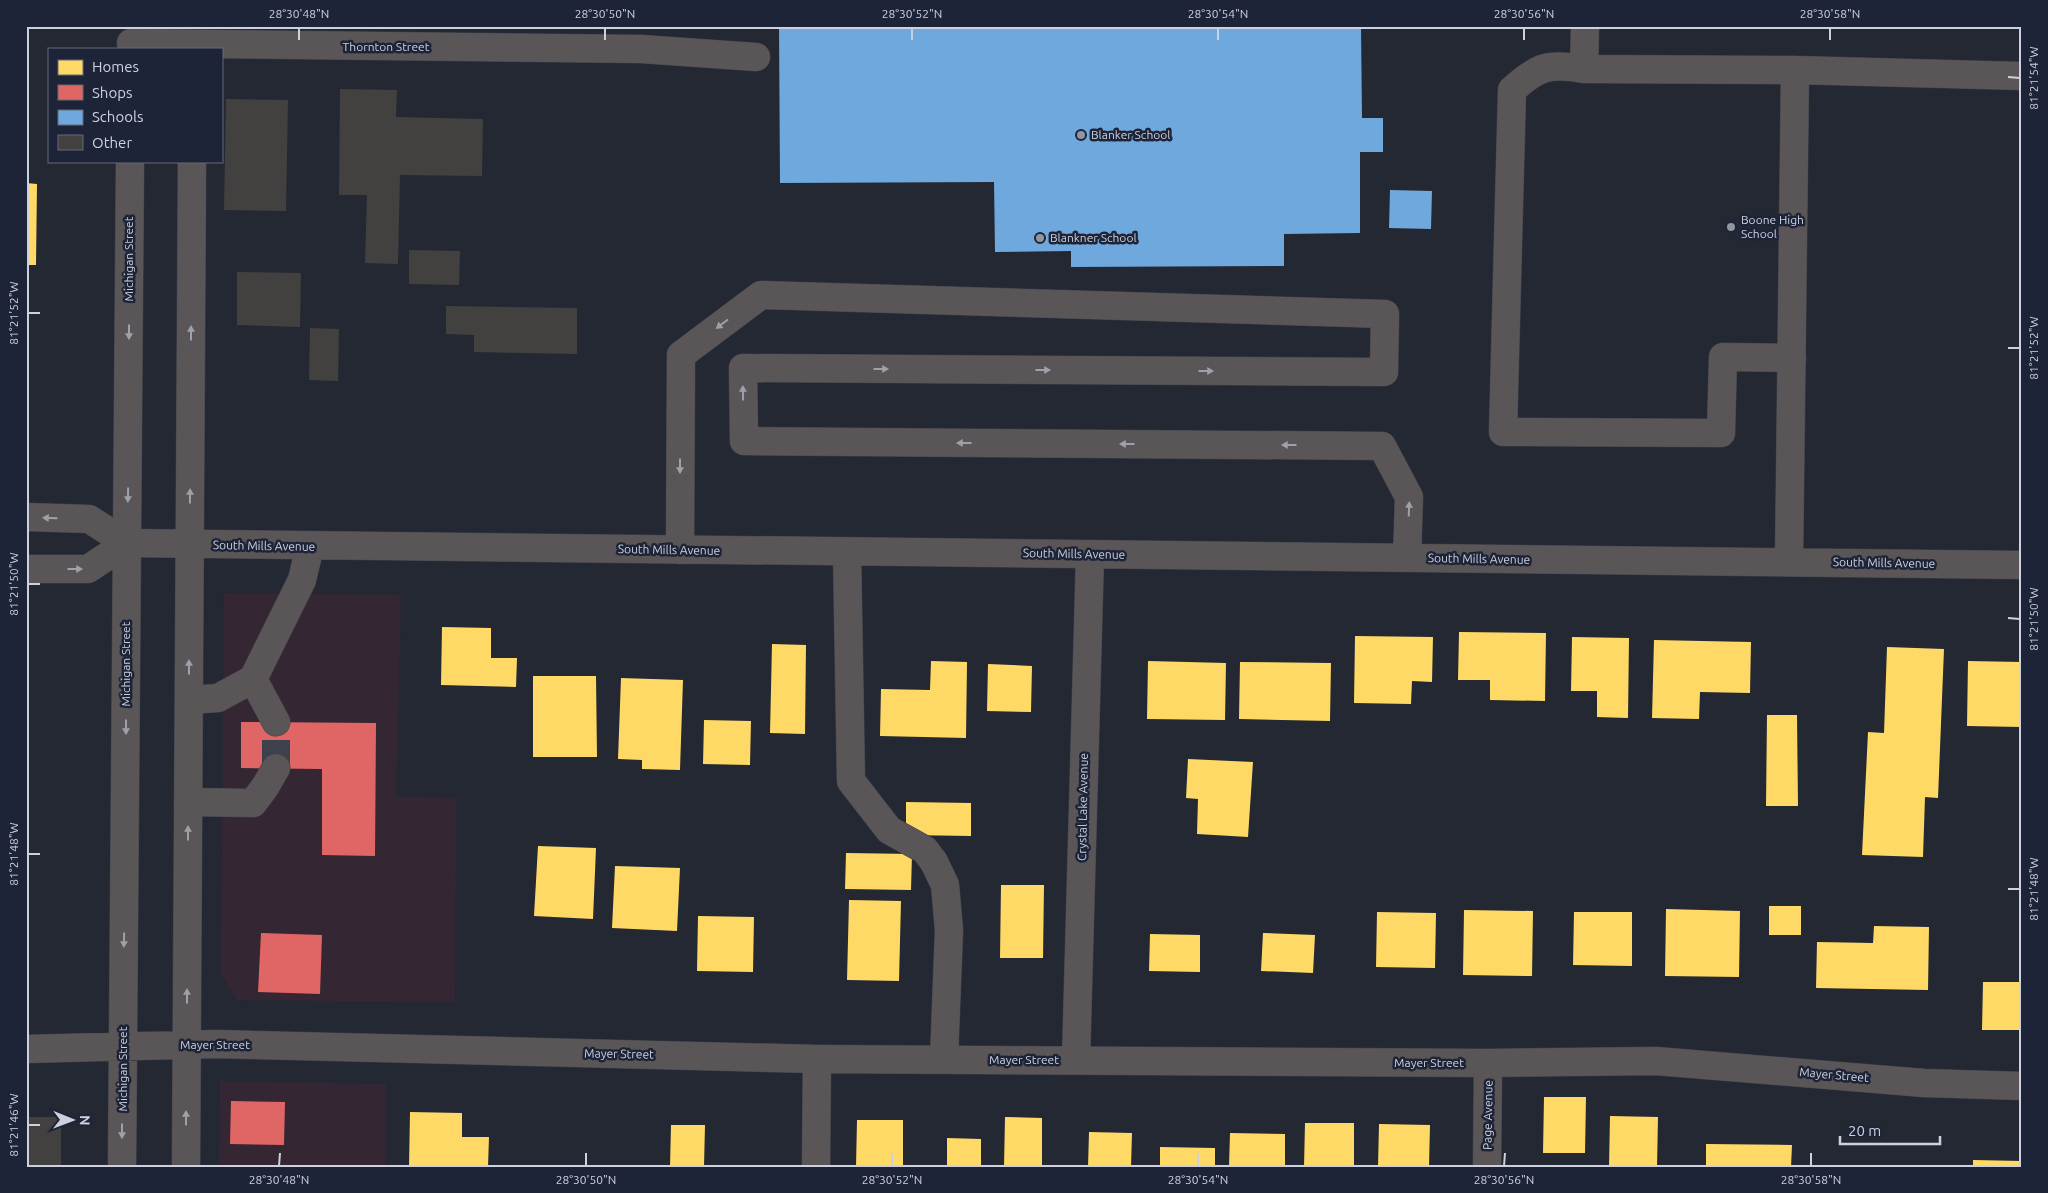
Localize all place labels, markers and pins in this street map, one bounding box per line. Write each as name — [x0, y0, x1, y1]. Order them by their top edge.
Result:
place label: Blanker School — [1091, 128, 1171, 141]
marker: Blanker School — [1075, 129, 1087, 141]
place label: Boone High School — [1741, 213, 1804, 240]
marker: Boone High School — [1725, 221, 1737, 233]
place label: Blankner School — [1050, 231, 1137, 244]
marker: Blankner School — [1034, 232, 1046, 244]

